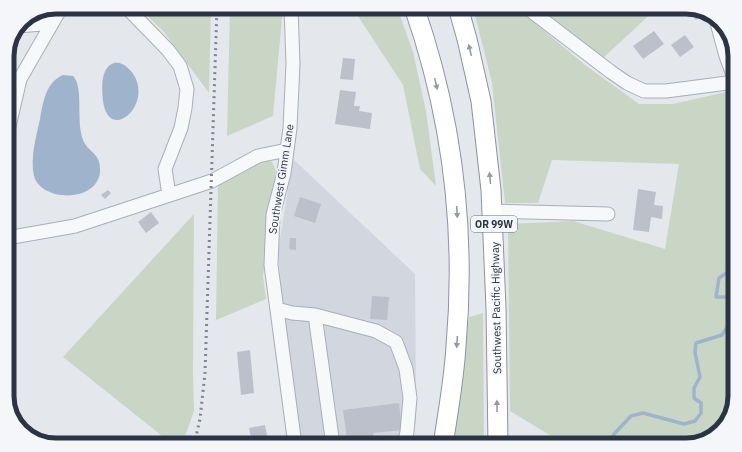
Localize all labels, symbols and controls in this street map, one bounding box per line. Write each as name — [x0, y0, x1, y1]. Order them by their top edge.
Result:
one-way arrow — [466, 44, 472, 56]
one-way arrow — [434, 78, 440, 90]
street label: Southwest Gimm Lane — [265, 123, 297, 235]
one-way arrow — [487, 172, 494, 184]
one-way arrow — [454, 206, 460, 219]
road number: OR 99W — [471, 216, 517, 232]
street label: Southwest Pacific Highway — [488, 241, 504, 374]
one-way arrow — [453, 336, 460, 348]
one-way arrow — [494, 399, 500, 412]

